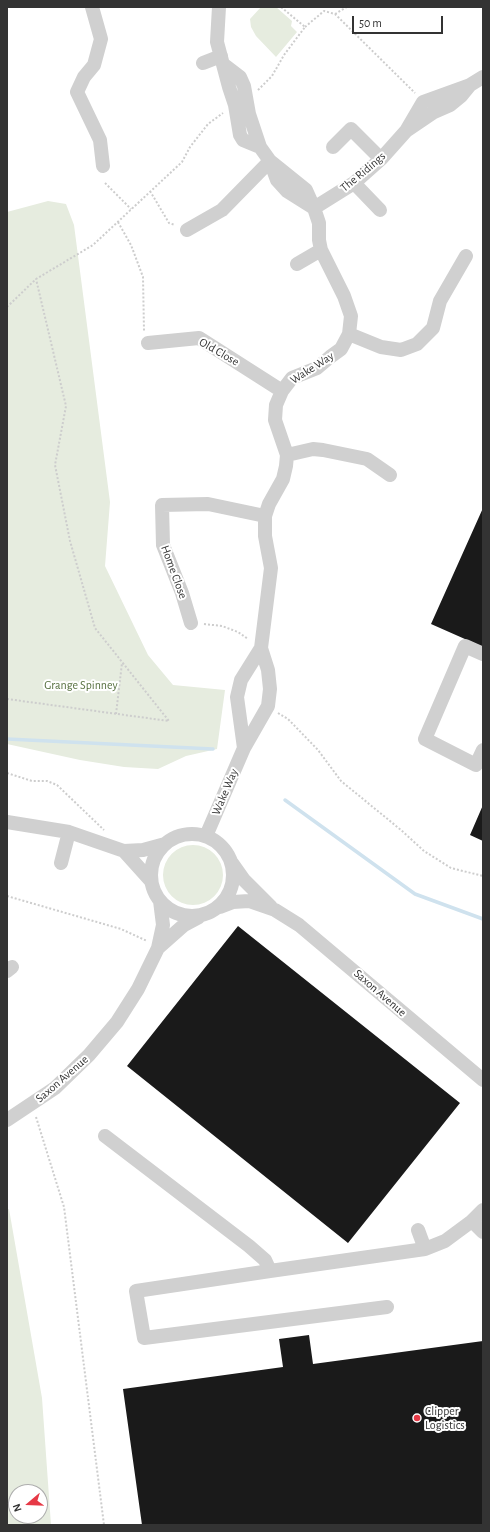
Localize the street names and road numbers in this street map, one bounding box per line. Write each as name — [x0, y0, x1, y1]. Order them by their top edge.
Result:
street label: The Ridings — [337, 149, 389, 195]
street label: Old Close — [196, 335, 242, 369]
street label: Wake Way — [288, 349, 336, 387]
street label: Home Close — [158, 543, 190, 601]
street label: Wake Way — [209, 767, 241, 817]
street label: Saxon Avenue — [351, 966, 409, 1020]
street label: Saxon Avenue — [33, 1052, 91, 1106]

